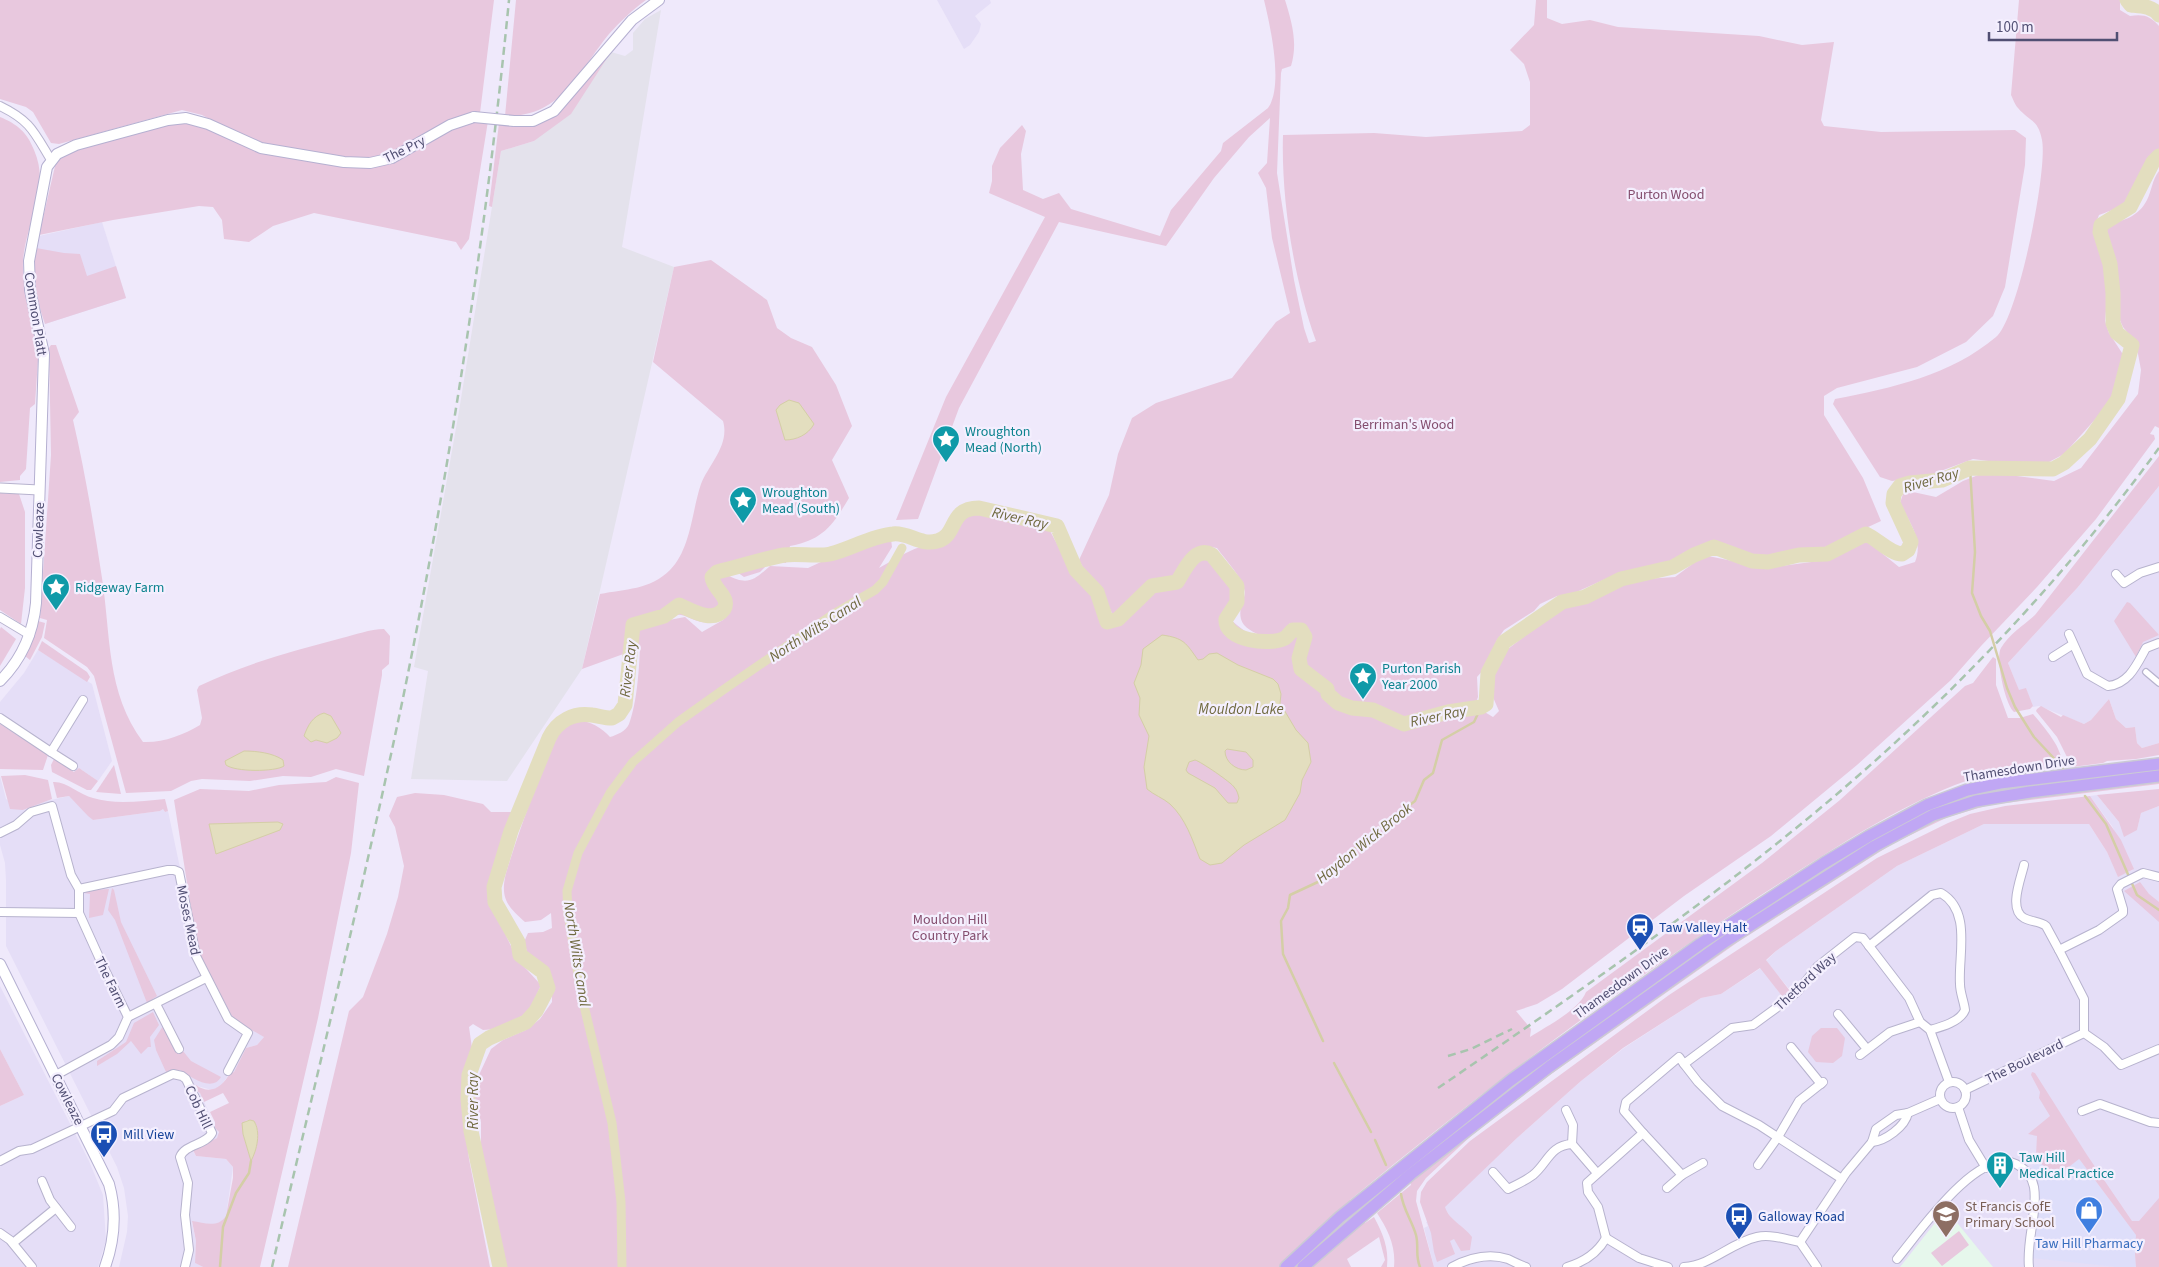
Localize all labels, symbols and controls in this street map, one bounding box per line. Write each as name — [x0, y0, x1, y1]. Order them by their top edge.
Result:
scale bar — [1989, 10, 2116, 42]
text: 100 m — [1996, 17, 2034, 38]
street label: The Pry — [380, 131, 429, 169]
park label: Purton Wood — [1628, 185, 1704, 205]
street label: Common Platt — [19, 271, 52, 358]
park label: Berriman's Wood — [1354, 415, 1454, 435]
place label: Wroughton Mead (North) — [965, 422, 1042, 458]
place icon: Wroughton Mead (North) — [931, 424, 961, 463]
water label: River Ray — [1901, 462, 1963, 498]
place label: Wroughton Mead (South) — [762, 483, 840, 519]
place icon: Wroughton Mead (South) — [728, 485, 758, 524]
street label: Cowleaze — [28, 502, 50, 558]
water label: River Ray — [990, 502, 1051, 535]
place icon: Ridgeway Farm — [41, 572, 71, 611]
place label: Ridgeway Farm — [75, 578, 164, 598]
water label: North Wilts Canal — [765, 592, 866, 667]
water label: River Ray — [615, 638, 643, 699]
place label: Purton Parish Year 2000 — [1381, 659, 1461, 695]
place icon: Purton Parish Year 2000 — [1348, 661, 1378, 700]
water label: Mouldon Lake — [1198, 699, 1284, 720]
water label: River Ray — [1408, 700, 1469, 733]
street label: Thamesdown Drive — [1962, 750, 2076, 788]
water label: Haydon Wick Brook — [1312, 797, 1418, 889]
street label: Moses Mead — [171, 883, 205, 957]
water label: North Wilts Canal — [558, 900, 595, 1008]
park label: Mouldon Hill Country Park — [912, 910, 988, 946]
station icon: Taw Valley Halt — [1625, 912, 1655, 951]
place label: Taw Valley Halt — [1659, 918, 1748, 938]
street label: Thamesdown Drive — [1570, 942, 1673, 1024]
street label: Thetford Way — [1770, 948, 1841, 1016]
street label: The Farm — [89, 953, 131, 1011]
street label: The Boulevard — [1982, 1034, 2067, 1089]
street label: Cowleaze — [46, 1070, 89, 1129]
water label: River Ray — [463, 1071, 484, 1129]
street label: Cob Hill — [179, 1082, 217, 1133]
bus stop icon: Mill View — [89, 1119, 119, 1158]
place label: Mill View — [123, 1125, 174, 1145]
place label: Taw Hill Medical Practice — [2019, 1148, 2114, 1184]
building icon: Taw Hill Medical Practice — [1985, 1150, 2015, 1189]
shop icon: Taw Hill Pharmacy — [2074, 1195, 2104, 1234]
place label: St Francis CofE Primary School — [1965, 1197, 2055, 1233]
school or university icon: St Francis CofE Primary School — [1931, 1199, 1961, 1238]
bus stop icon: Galloway Road — [1724, 1201, 1754, 1240]
place label: Galloway Road — [1758, 1207, 1845, 1227]
place label: Taw Hill Pharmacy — [2035, 1234, 2143, 1254]

